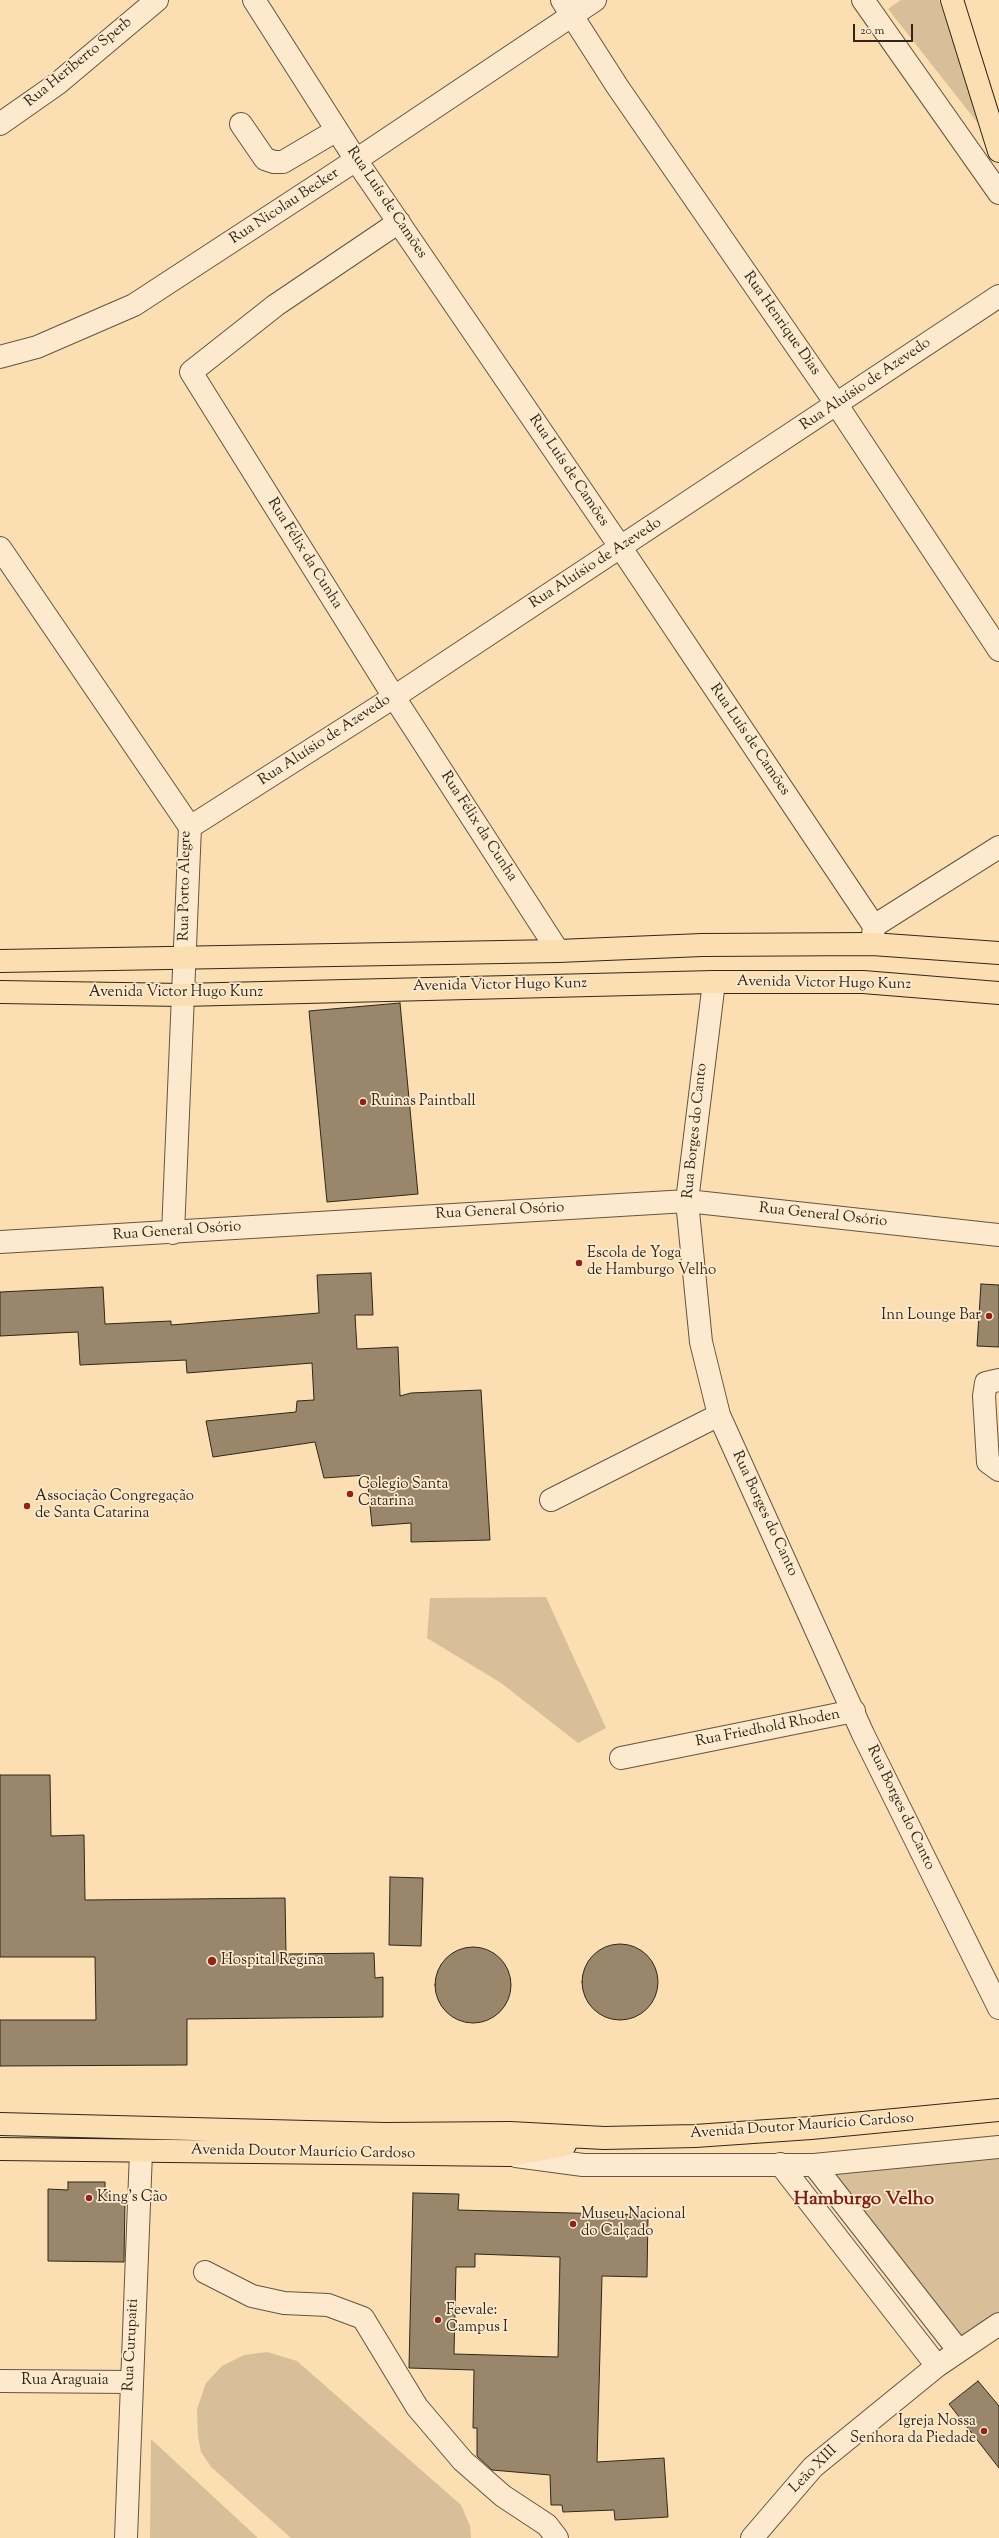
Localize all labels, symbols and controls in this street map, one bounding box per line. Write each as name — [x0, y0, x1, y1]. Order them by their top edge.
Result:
street label: Rua Heriberto Sperb — [22, 14, 136, 112]
scale bar — [855, 16, 915, 42]
text: 20 m — [860, 22, 884, 40]
street label: Rua Luís de Camões — [342, 144, 430, 262]
street label: Rua Nicolau Becker — [227, 165, 343, 249]
street label: Rua Henrique Dias — [739, 269, 823, 379]
street label: Rua Aluísio de Azevedo — [797, 335, 935, 435]
street label: Rua Luís de Camões — [524, 412, 612, 530]
street label: Rua Félix da Cunha — [263, 495, 345, 613]
street label: Rua Aluísio de Azevedo — [527, 515, 665, 613]
street label: Rua Luís de Camões — [705, 681, 793, 799]
street label: Rua Aluísio de Azevedo — [256, 692, 394, 790]
street label: Rua Félix da Cunha — [436, 769, 520, 885]
street label: Rua Porto Alegre — [176, 831, 196, 941]
street label: Avenida Victor Hugo Kunz — [737, 973, 911, 995]
street label: Avenida Victor Hugo Kunz — [413, 975, 587, 997]
street label: Avenida Victor Hugo Kunz — [89, 984, 263, 1002]
street label: Rua Borges do Canto — [680, 1062, 712, 1200]
place label: Ruinas Paintball — [371, 1093, 476, 1111]
marker: Ruinas Paintball — [358, 1097, 368, 1107]
street label: Rua General Osório — [435, 1200, 565, 1224]
street label: Rua General Osório — [758, 1200, 888, 1232]
street label: Rua General Osório — [112, 1219, 242, 1245]
place label: Escola de Yoga de Hamburgo Velho — [587, 1245, 716, 1280]
marker: Escola de Yoga de Hamburgo Velho — [574, 1258, 584, 1268]
place label: Inn Lounge Bar — [881, 1307, 981, 1325]
marker: Inn Lounge Bar — [984, 1311, 994, 1321]
street label: Rua Borges do Canto — [727, 1448, 801, 1580]
place label: Colegio Santa Catarina — [358, 1476, 448, 1511]
place label: Associação Congregação de Santa Catarina — [35, 1488, 194, 1523]
marker: Colegio Santa Catarina — [345, 1489, 355, 1499]
marker: Associação Congregação de Santa Catarina — [22, 1501, 32, 1511]
street label: Rua Friedhold Rhoden — [694, 1706, 842, 1752]
street label: Rua Borges do Canto — [862, 1743, 938, 1873]
place label: Hospital Regina — [221, 1952, 324, 1970]
marker: Hospital Regina — [206, 1955, 218, 1967]
street label: Avenida Doutor Maurício Cardoso — [689, 2110, 915, 2144]
street label: Avenida Doutor Maurício Cardoso — [191, 2142, 415, 2164]
place label: King's Cão — [97, 2189, 168, 2207]
district label: Hamburgo Velho — [794, 2190, 934, 2212]
marker: King's Cão — [84, 2193, 94, 2203]
place label: Museu Nacional do Calçado — [581, 2206, 686, 2241]
marker: Museu Nacional do Calçado — [568, 2219, 578, 2229]
street label: Rua Curupaiti — [121, 2298, 143, 2392]
place label: Feevale: Campus I — [446, 2302, 508, 2337]
marker: Feevale: Campus I — [433, 2315, 443, 2325]
street label: Rua Araguaia — [21, 2372, 109, 2390]
place label: Igreja Nossa Senhora da Piedade — [850, 2413, 976, 2448]
marker: Igreja Nossa Senhora da Piedade — [979, 2426, 989, 2436]
street label: Leão XIII — [786, 2442, 842, 2498]

